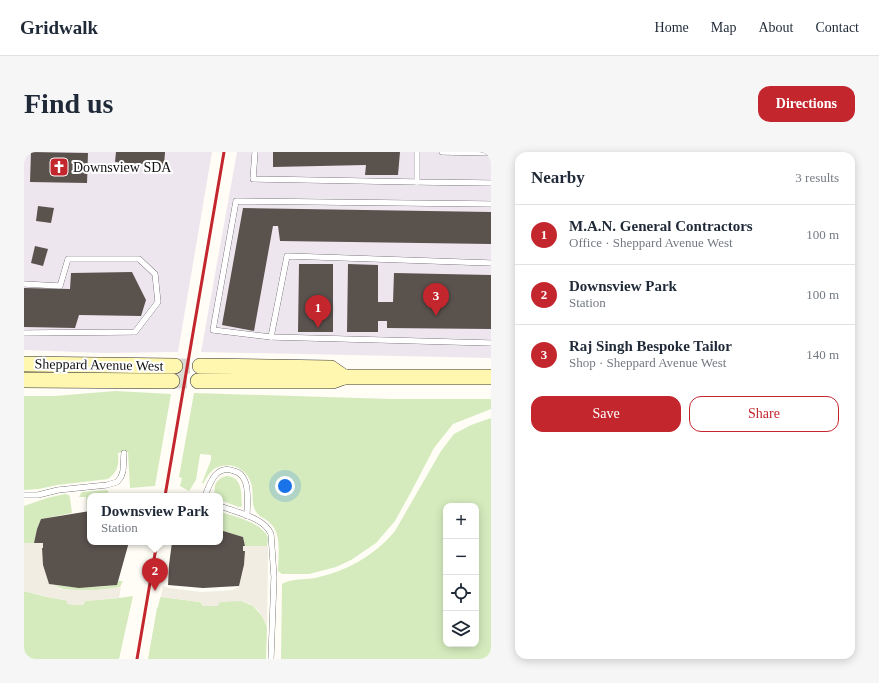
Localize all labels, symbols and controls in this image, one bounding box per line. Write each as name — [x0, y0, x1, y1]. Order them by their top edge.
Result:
text: Gridwalk — [20, 17, 98, 38]
text: Home — [655, 20, 689, 35]
text: Map — [711, 20, 736, 35]
text: About — [758, 20, 793, 35]
text: Contact — [815, 20, 859, 35]
button: Directions — [758, 86, 855, 122]
text: Find us — [24, 88, 114, 119]
church icon: Downsview SDA — [48, 156, 70, 178]
place label: Downsview SDA — [73, 160, 172, 175]
text: Nearby — [531, 168, 585, 187]
text: 3 results — [795, 170, 839, 185]
text: M.A.N. General Contractors — [569, 218, 753, 234]
text: 1 — [541, 227, 547, 242]
text: 100 m — [806, 227, 839, 242]
text: Office · Sheppard Avenue West — [569, 235, 733, 250]
text: Downsview Park — [569, 278, 677, 294]
pin: 3 — [423, 283, 449, 316]
text: 2 — [541, 287, 547, 302]
text: 100 m — [806, 287, 839, 302]
pin: 1 — [305, 295, 331, 328]
text: Station — [569, 295, 606, 310]
text: Raj Singh Bespoke Tailor — [569, 338, 732, 354]
text: 3 — [541, 347, 547, 362]
text: 140 m — [806, 347, 839, 362]
text: Shop · Sheppard Avenue West — [569, 355, 726, 370]
street label: Sheppard Avenue West — [34, 356, 164, 374]
button: Save — [531, 396, 681, 432]
button: Share — [689, 396, 839, 432]
your location — [275, 476, 295, 496]
popup — [87, 493, 223, 545]
text: Downsview Park — [101, 503, 209, 519]
map controls — [443, 503, 479, 647]
button: + — [443, 503, 479, 539]
text: Station — [101, 520, 138, 535]
button: − — [443, 539, 479, 575]
pin: 2 — [142, 558, 168, 591]
button: locate — [443, 575, 479, 611]
button: layers — [443, 611, 479, 647]

